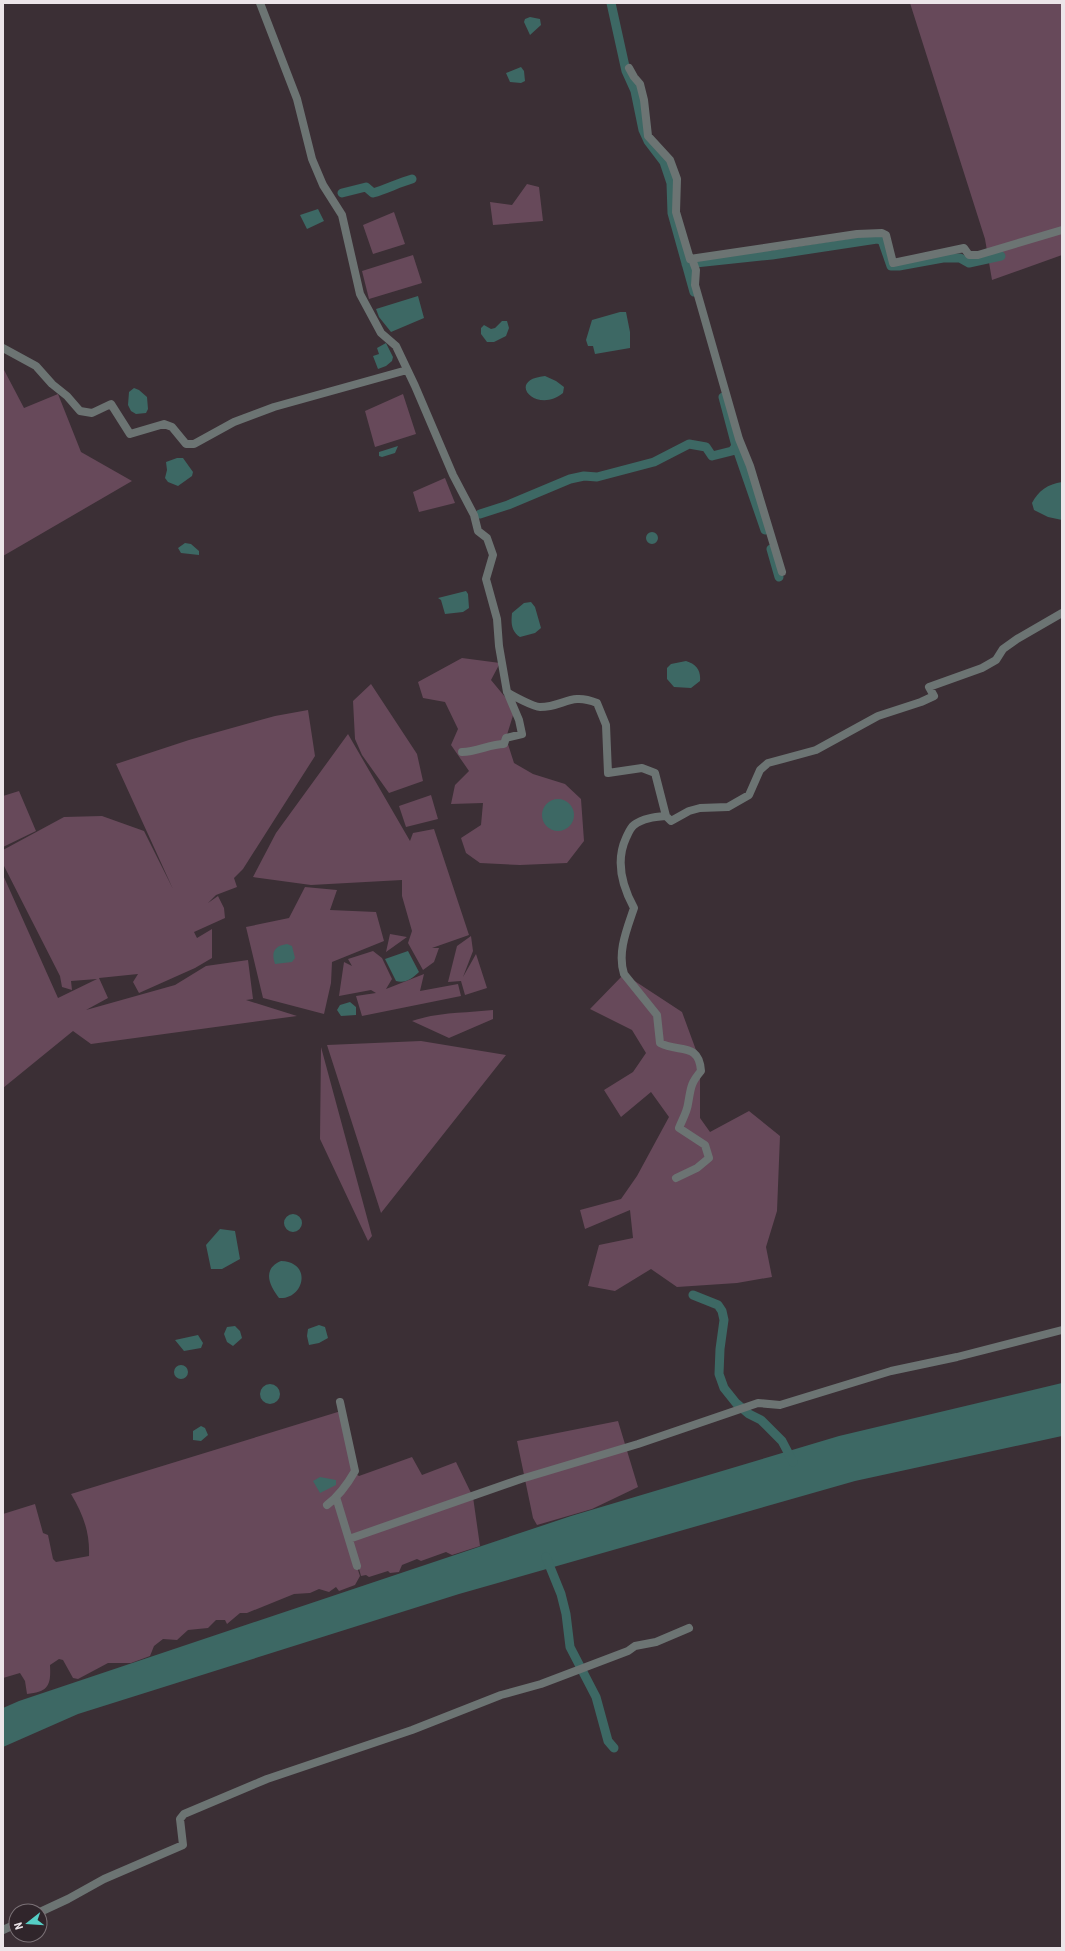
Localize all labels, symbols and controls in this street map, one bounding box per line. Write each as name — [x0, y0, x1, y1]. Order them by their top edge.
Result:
north arrow — [8, 1903, 48, 1943]
text: N — [12, 1920, 26, 1931]

